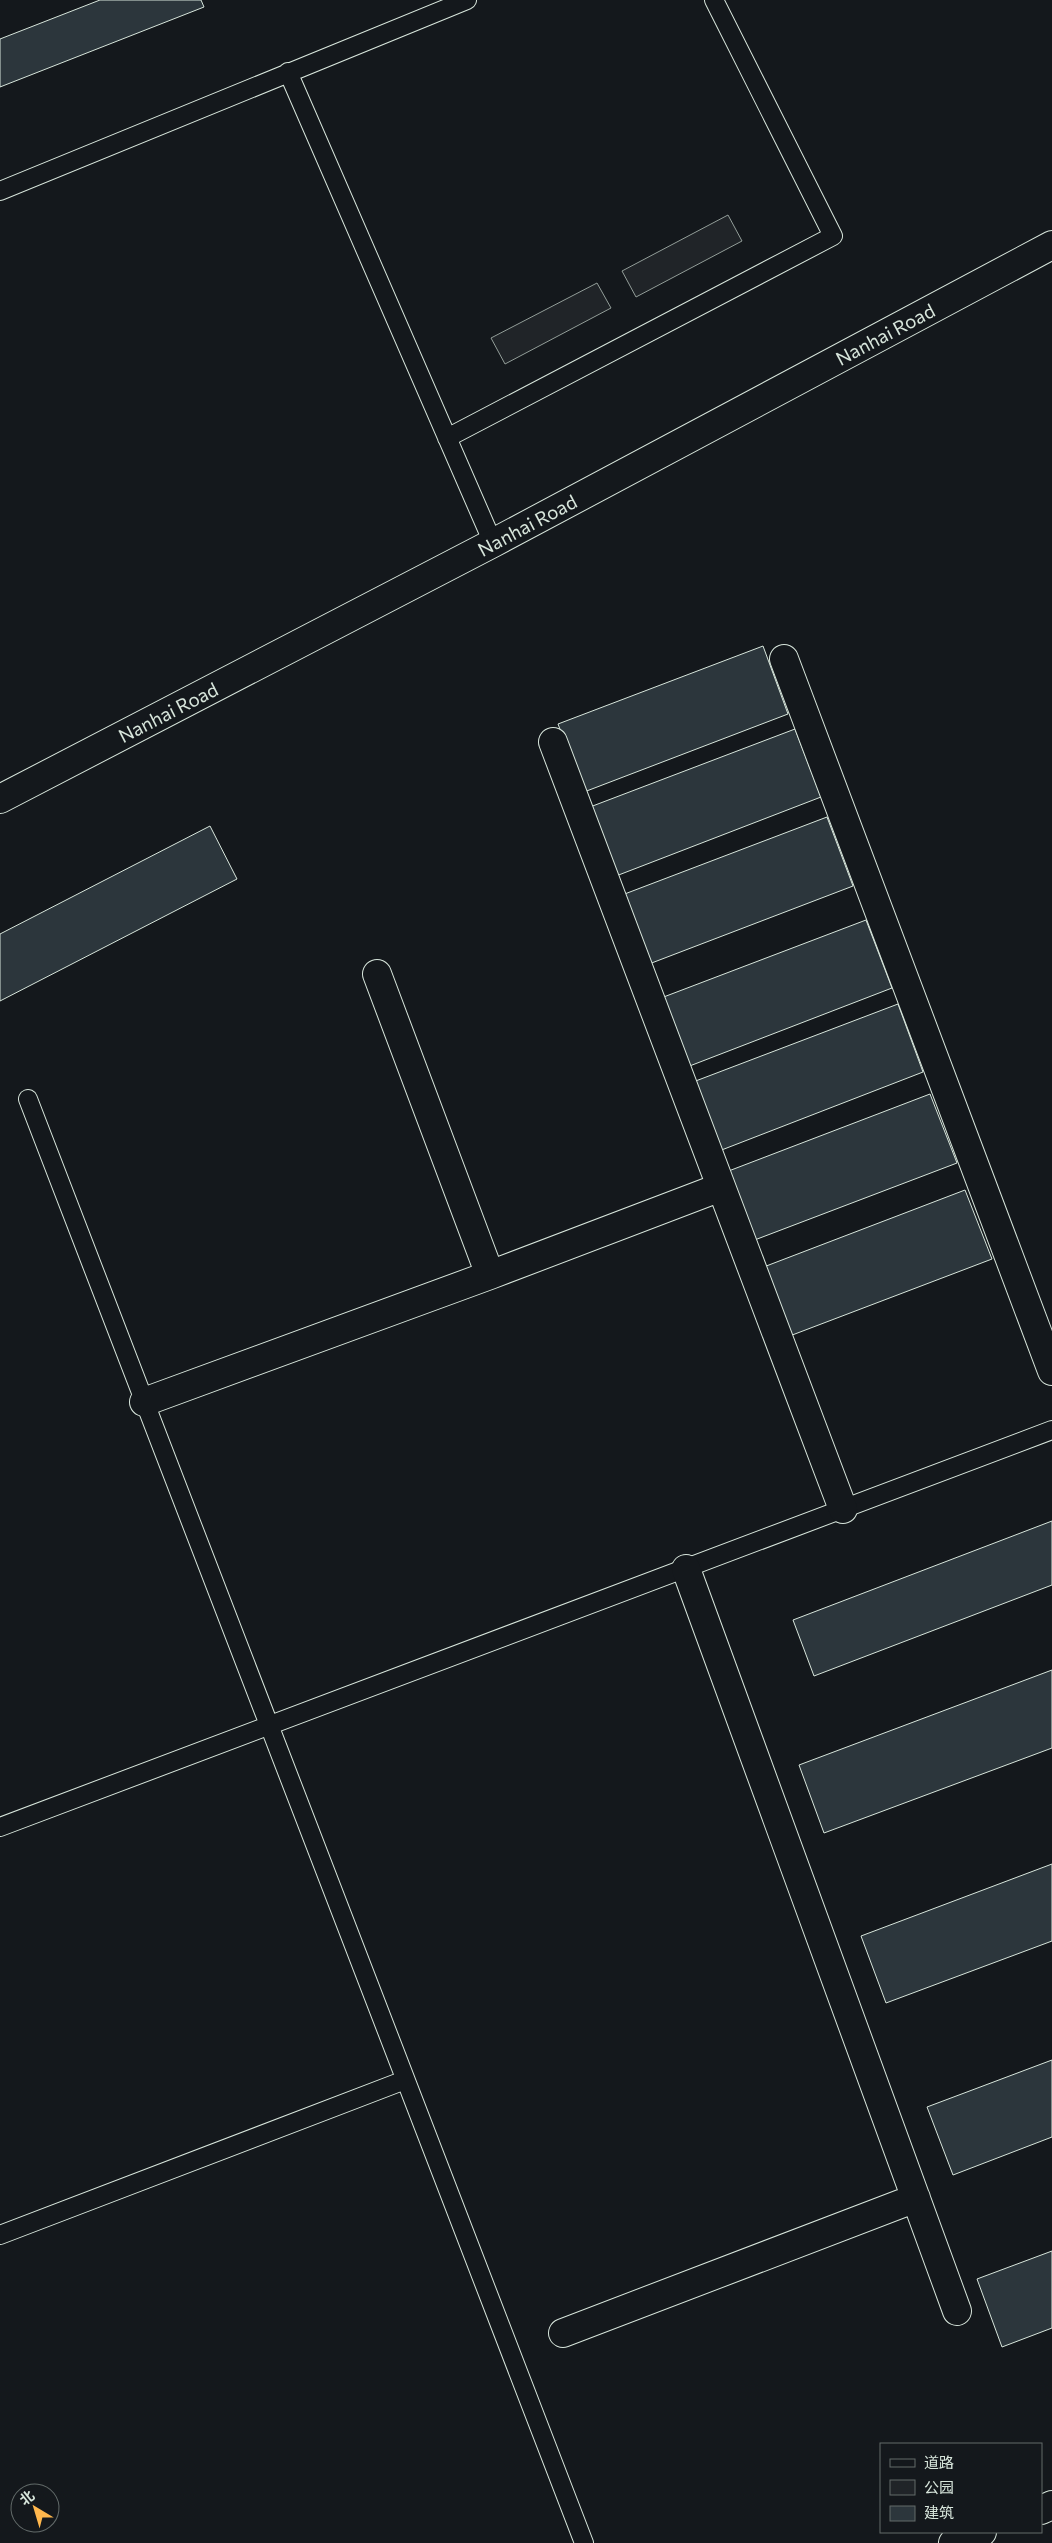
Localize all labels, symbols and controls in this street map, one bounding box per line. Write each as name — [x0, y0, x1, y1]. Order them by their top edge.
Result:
street label: Nanhai Road — [832, 298, 938, 370]
street label: Nanhai Road — [474, 489, 580, 561]
street label: Nanhai Road — [114, 677, 222, 747]
legend — [880, 2443, 1042, 2533]
text: 道路 — [924, 2453, 954, 2471]
text: 公园 — [924, 2478, 954, 2496]
north arrow — [10, 2483, 60, 2533]
text: 北 — [16, 2486, 37, 2508]
text: 建筑 — [924, 2503, 954, 2521]

